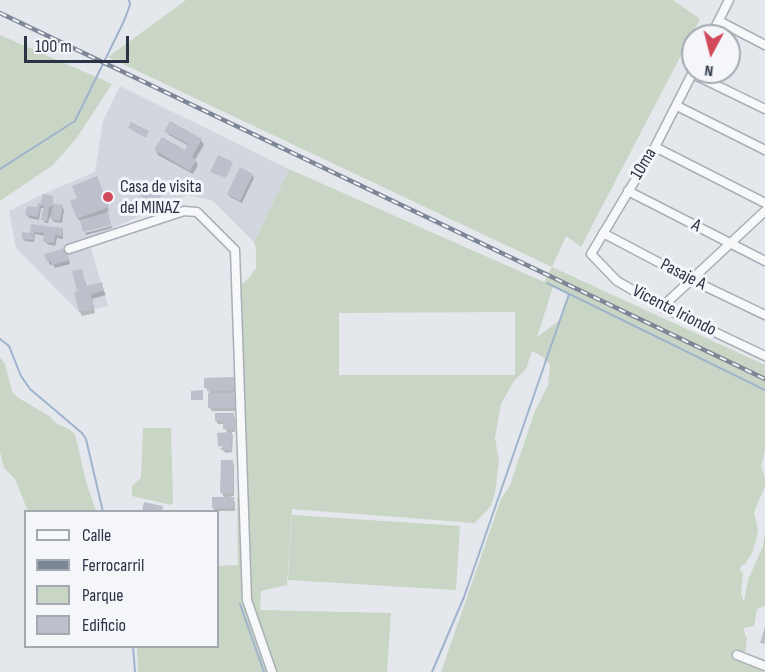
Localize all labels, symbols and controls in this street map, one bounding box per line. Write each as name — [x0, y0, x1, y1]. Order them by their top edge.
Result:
scale bar — [27, 24, 132, 62]
north arrow — [681, 24, 741, 84]
text: 100 m — [35, 36, 72, 57]
text: N — [704, 60, 714, 80]
street label: 10ma — [626, 144, 662, 184]
place label: Casa de visita del MINAZ — [120, 176, 202, 219]
marker: Casa de visita del MINAZ — [101, 190, 115, 204]
street label: A — [688, 215, 704, 237]
street label: Pasaje A — [656, 254, 710, 296]
street label: Vicente Iriondo — [628, 281, 720, 341]
legend — [24, 510, 219, 648]
text: Calle — [82, 525, 111, 546]
text: Ferrocarril — [82, 555, 144, 576]
text: Parque — [82, 585, 123, 606]
text: Edificio — [82, 615, 126, 636]

